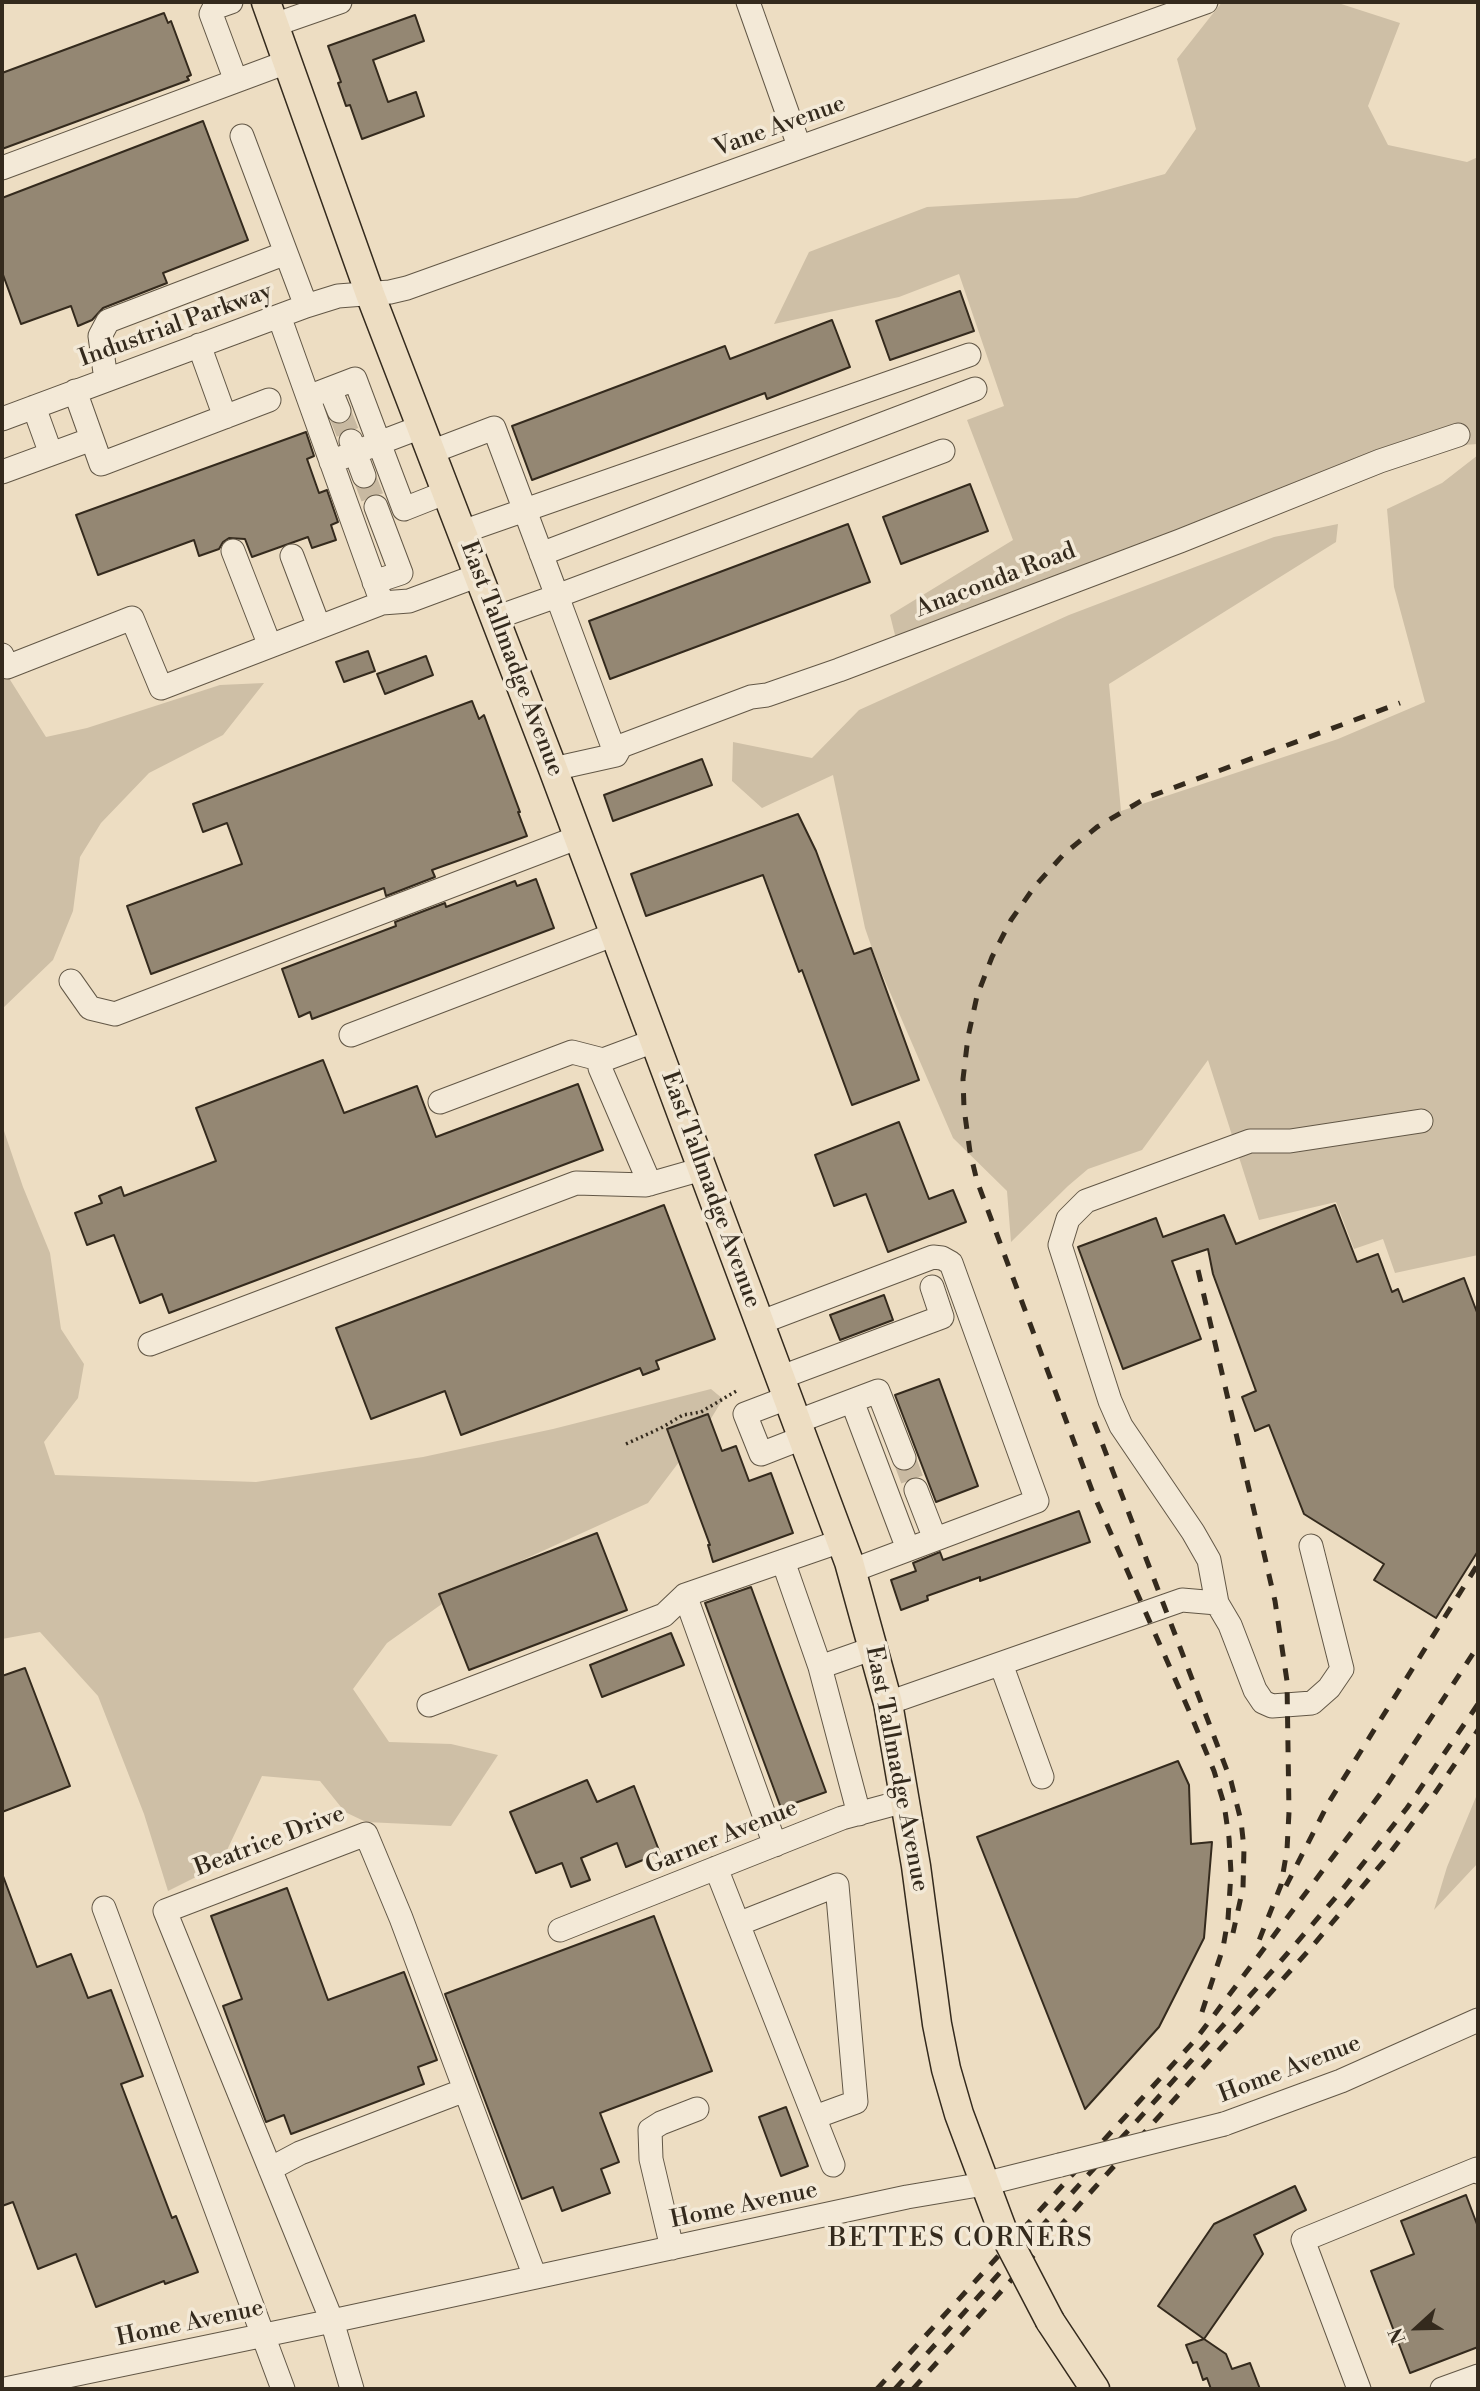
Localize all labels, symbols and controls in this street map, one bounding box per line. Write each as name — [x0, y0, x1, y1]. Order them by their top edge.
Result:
street label: Vane Avenue — [710, 90, 850, 164]
street label: Industrial Parkway — [76, 278, 276, 374]
street label: East Tallmadge Avenue — [453, 537, 569, 781]
street label: Anaconda Road — [912, 537, 1080, 625]
street label: East Tallmadge Avenue — [654, 1068, 766, 1312]
street label: East Tallmadge Avenue — [858, 1644, 934, 1894]
street label: Garner Avenue — [642, 1794, 802, 1882]
street label: Beatrice Drive — [191, 1800, 349, 1884]
street label: Home Avenue — [1215, 2030, 1365, 2110]
street label: Home Avenue — [668, 2176, 820, 2236]
district label: BETTES CORNERS — [830, 2224, 1092, 2256]
north arrow — [1382, 2293, 1452, 2363]
street label: Home Avenue — [114, 2294, 266, 2354]
text: N — [1384, 2324, 1411, 2347]

